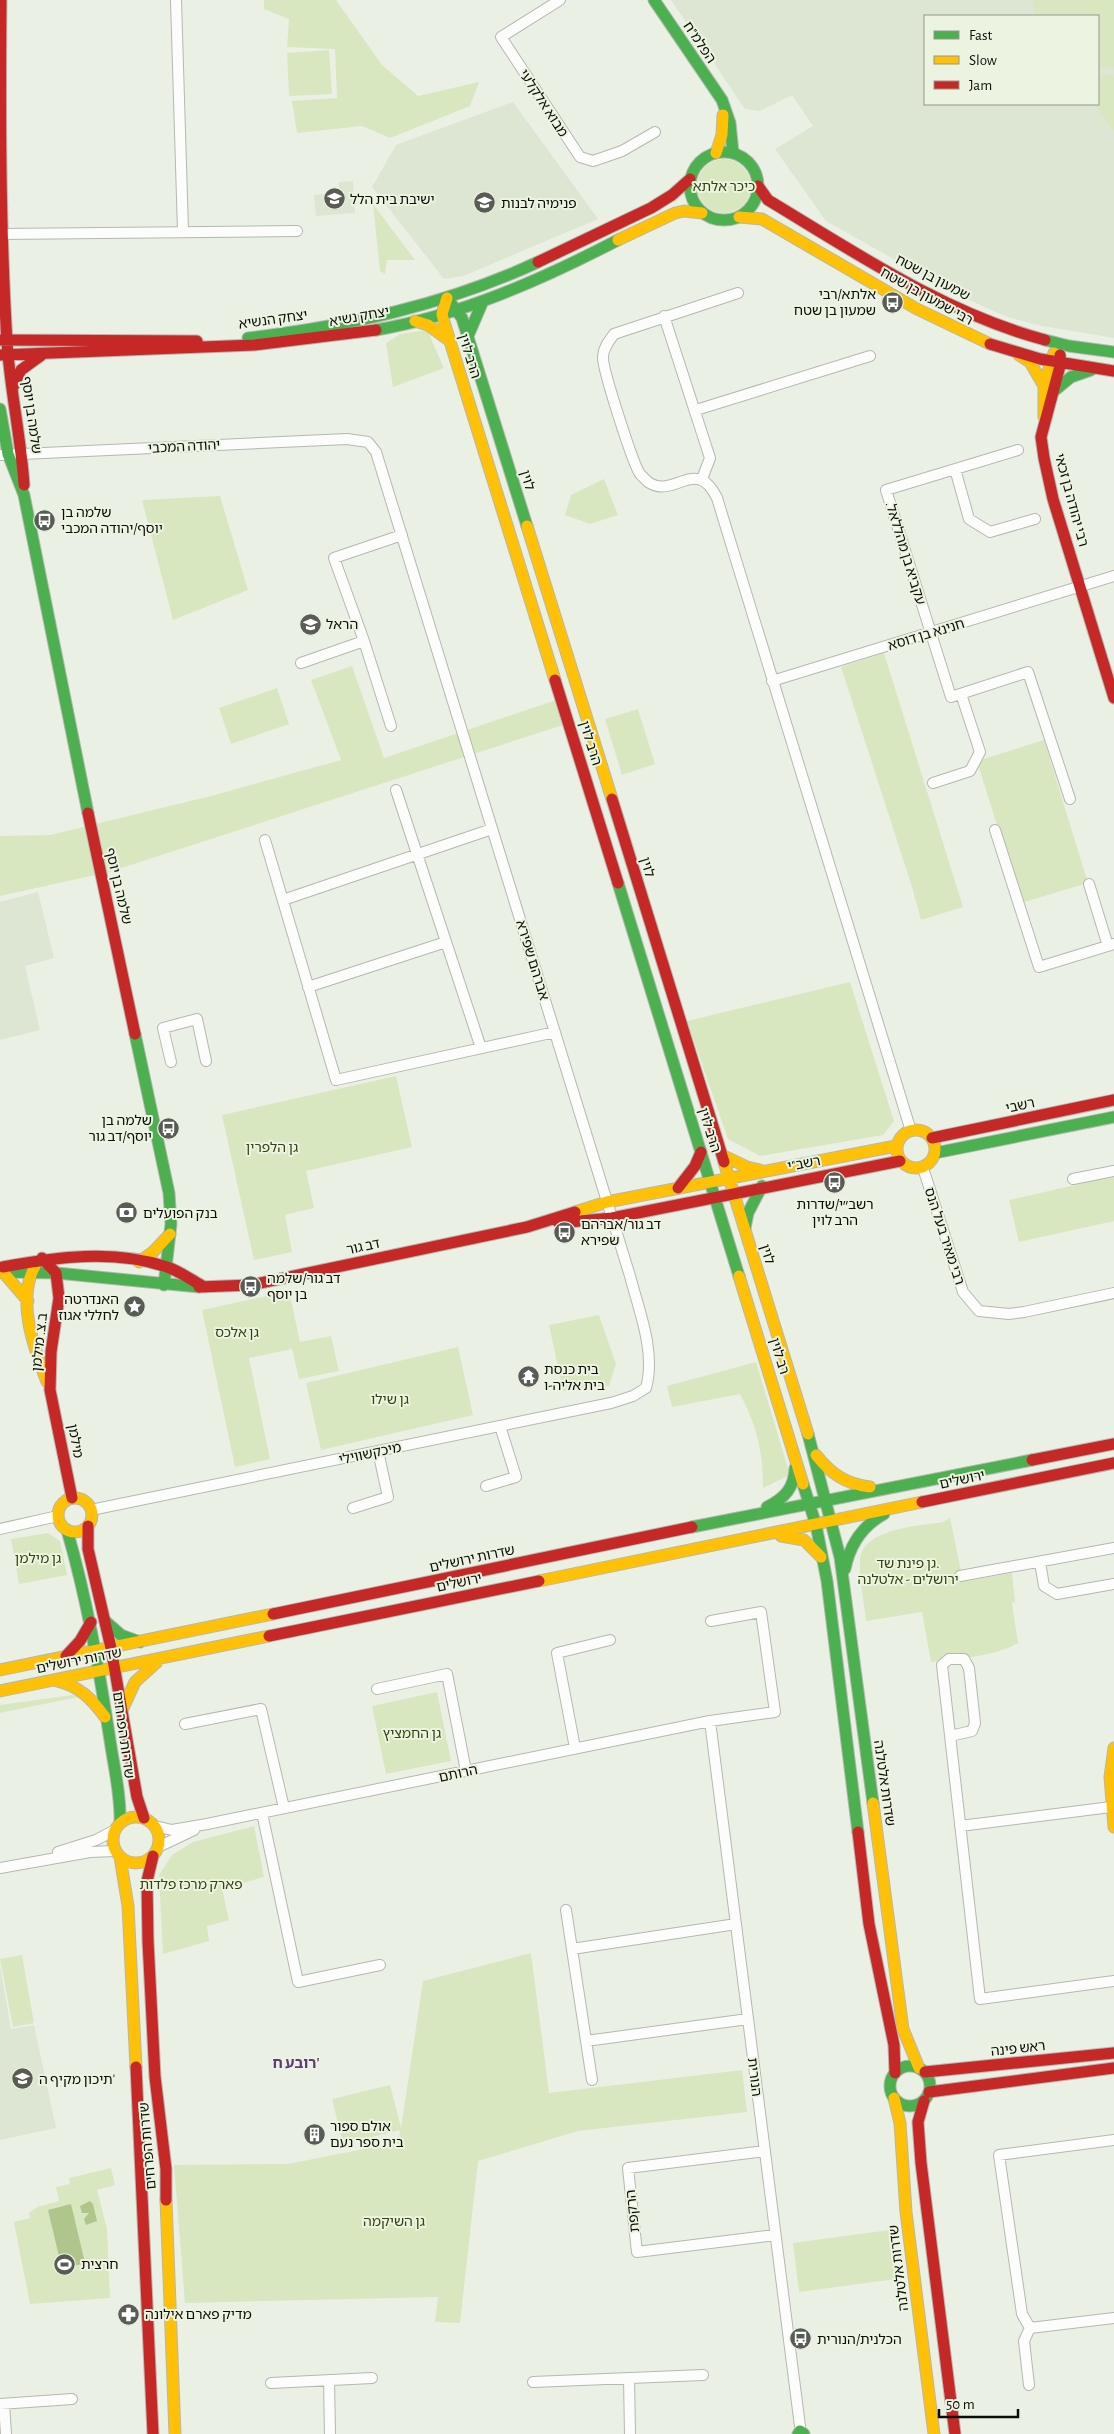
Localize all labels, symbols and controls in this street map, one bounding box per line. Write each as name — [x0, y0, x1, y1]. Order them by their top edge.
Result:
legend — [924, 15, 1099, 105]
street label: הפלמ"ח — [680, 19, 718, 66]
text: Fast — [969, 28, 993, 43]
text: Slow — [969, 53, 997, 68]
street label: מבוא אלקלעי — [516, 67, 570, 140]
text: Jam — [969, 78, 992, 93]
park label: כיכר אלתא — [693, 180, 755, 194]
school or university icon: ישיבת בית הלל — [322, 187, 346, 211]
school or university icon: פנימיה לבנות — [473, 191, 497, 215]
place label: ישיבת בית הלל — [350, 193, 435, 207]
place label: פנימיה לבנות — [501, 197, 577, 211]
street label: שמעון בן שטח — [893, 252, 972, 303]
street label: רבי שמעון בן שטח — [878, 266, 975, 328]
place label: אלתא/רבי שמעון בן שטח — [794, 288, 876, 318]
bus stop icon: אלתא/רבי שמעון בן שטח — [880, 290, 904, 314]
street label: יצחק נשיא — [328, 305, 390, 329]
street label: יצחק הנשיא — [238, 308, 309, 332]
street label: הרב לוין — [456, 332, 482, 380]
street label: שלמה בן יוסף — [19, 375, 43, 455]
street label: יהודה המכבי — [148, 438, 221, 456]
street label: רבי יהודה בן זכאי — [1052, 452, 1090, 548]
street label: לוין — [517, 469, 537, 492]
street label: .עקביא בן מהללאל — [883, 500, 927, 607]
place label: שלמה בן יוסף/יהודה המכבי — [61, 506, 163, 536]
bus stop icon: שלמה בן יוסף/יהודה המכבי — [33, 508, 57, 532]
school or university icon: הראל — [298, 612, 322, 636]
street label: חנינא בן דוסא — [886, 617, 966, 653]
place label: הראל — [326, 618, 358, 632]
street label: הרב לוין — [577, 719, 603, 767]
street label: שלמה בן יוסף — [102, 847, 134, 926]
street label: לוין — [637, 856, 657, 879]
street label: אברהם שפירא — [513, 919, 551, 1002]
street label: רשבי — [1004, 1096, 1036, 1116]
street label: הרב לוין — [696, 1106, 722, 1154]
place label: שלמה בן יוסף/דב גור — [89, 1114, 152, 1144]
bus stop icon: שלמה בן יוסף/דב גור — [156, 1116, 180, 1140]
park label: גן הלפרין — [246, 1141, 298, 1155]
street label: רשב"י — [787, 1154, 822, 1174]
bus stop icon: רשב״י/שדרות הרב לוין — [823, 1170, 847, 1194]
street label: רבי מאיר בעל הנס — [922, 1186, 966, 1287]
place label: רשב״י/שדרות הרב לוין — [797, 1198, 873, 1228]
bank icon: בנק הפועלים — [115, 1201, 139, 1225]
place label: בנק הפועלים — [143, 1207, 218, 1221]
place label: דב גור/אברהם שפירא — [581, 1218, 662, 1248]
bus stop icon: דב גור/אברהם שפירא — [553, 1220, 577, 1244]
street label: דב גור — [345, 1237, 382, 1257]
street label: לוין — [757, 1243, 777, 1266]
place label: דב גור/שלמה בן יוסף — [267, 1272, 341, 1302]
bus stop icon: דב גור/שלמה בן יוסף — [239, 1274, 263, 1298]
place label: האנדרטה לחללי אגוז — [58, 1293, 119, 1323]
place icon: האנדרטה לחללי אגוז — [123, 1295, 147, 1319]
street label: ב.צ. מילמן — [30, 1312, 50, 1372]
park label: גן אלכס — [215, 1326, 259, 1340]
street label: רב לוין — [767, 1336, 791, 1376]
place label: בית כנסת בית אליה-ו — [544, 1363, 605, 1393]
temple icon: בית כנסת בית אליה-ו — [516, 1365, 540, 1389]
park label: גן שילו — [371, 1393, 409, 1407]
street label: מילמן — [65, 1423, 85, 1459]
street label: מיכקשווילי — [338, 1441, 403, 1467]
street label: ירושלים — [938, 1468, 986, 1492]
street label: שדרות ירושלים — [428, 1543, 516, 1575]
park label: גן מילמן — [15, 1552, 61, 1566]
park label: גן פינת שד. ירושלים - אלטלנה — [857, 1557, 959, 1587]
street label: ירושלים — [435, 1571, 483, 1595]
street label: שדרות ירושלים — [35, 1646, 123, 1676]
street label: שדרות הפרחים — [110, 1691, 136, 1780]
park label: גן החמציץ — [383, 1727, 441, 1741]
street label: שדרות אלטלנה — [871, 1739, 897, 1827]
street label: הרותם — [437, 1763, 479, 1785]
park label: פארק מרכז פלדות — [139, 1878, 243, 1892]
street label: ראש פינה — [990, 2039, 1046, 2059]
district label: רובע ח' — [272, 2056, 320, 2071]
street label: הנורית — [745, 2057, 763, 2097]
school or university icon: תיכון מקיף ה' — [11, 2067, 35, 2091]
place label: תיכון מקיף ה' — [39, 2073, 115, 2087]
street label: שדרות הפרחים — [137, 2102, 159, 2190]
place label: אולם ספור בית ספר נעם — [330, 2120, 404, 2150]
building icon: אולם ספור בית ספר נעם — [302, 2122, 326, 2146]
street label: הרקפת — [624, 2189, 642, 2233]
park label: גן השיקמה — [363, 2215, 425, 2229]
street label: שדרות אלטלנה — [887, 2224, 911, 2312]
sports icon: חרצית — [53, 2252, 77, 2276]
place label: חרצית — [81, 2258, 119, 2272]
pharmacy icon: מדיק פארם אילונה — [117, 2302, 141, 2326]
place label: מדיק פארם אילונה — [145, 2308, 252, 2322]
bus stop icon: הכלנית/הנורית — [789, 2327, 813, 2351]
place label: הכלנית/הנורית — [817, 2333, 902, 2347]
scale bar — [939, 2386, 1018, 2418]
text: 50 m — [946, 2397, 975, 2412]

